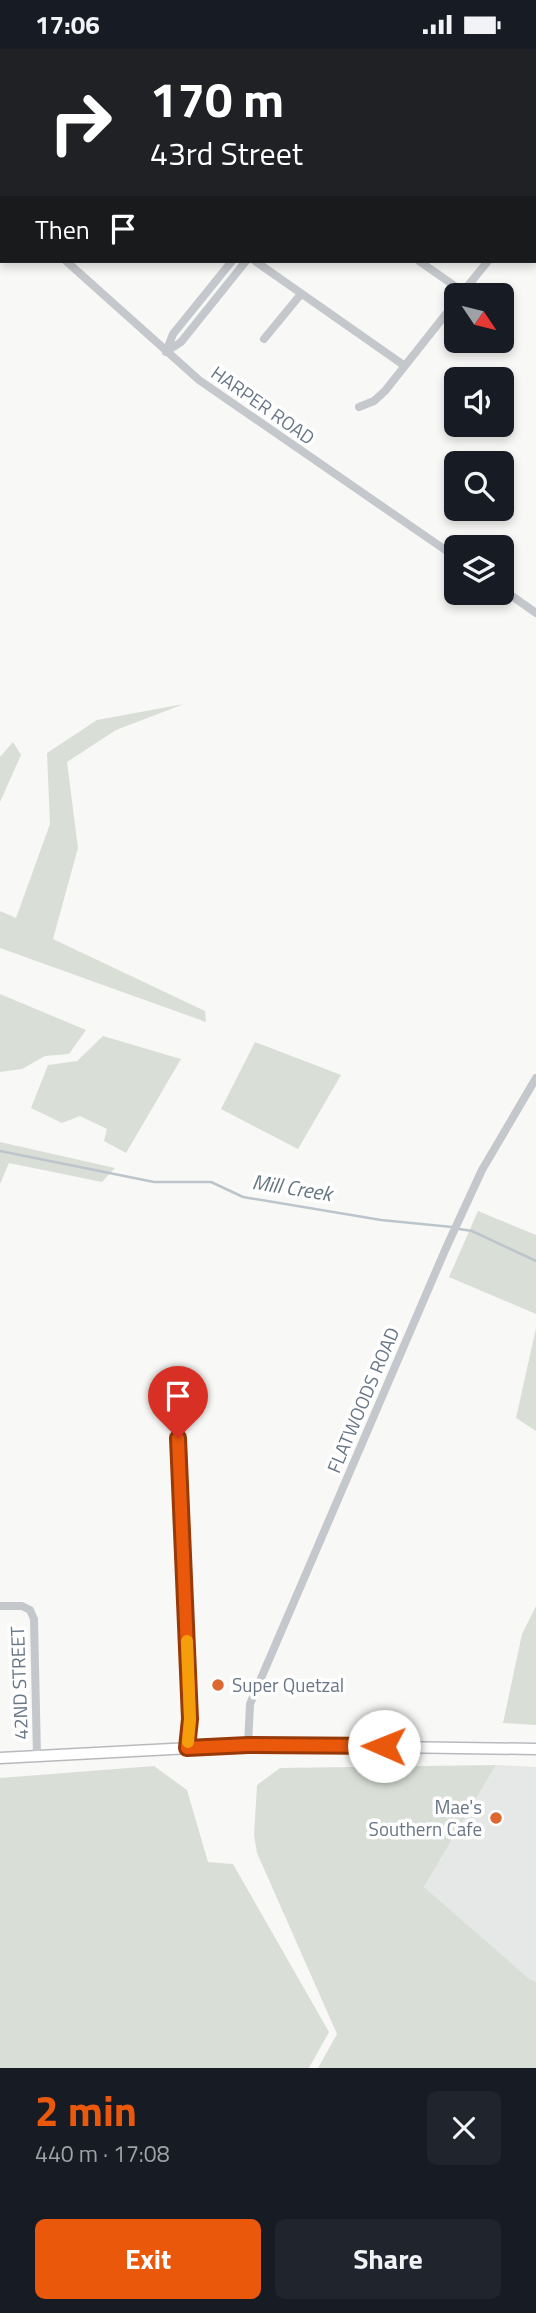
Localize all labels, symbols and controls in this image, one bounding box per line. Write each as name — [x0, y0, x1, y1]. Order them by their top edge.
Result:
text: 17:06 — [35, 5, 100, 44]
text: 170 m — [150, 61, 284, 136]
icon: right — [35, 77, 126, 168]
text: 43rd Street — [150, 129, 303, 177]
text: Then — [35, 210, 90, 249]
icon: arrive — [104, 210, 142, 248]
north arrow — [444, 283, 514, 353]
map controls — [444, 283, 514, 605]
street label: HARPER ROAD — [205, 358, 321, 451]
button: sound — [444, 367, 514, 437]
button: search — [444, 451, 514, 521]
button: layers — [444, 535, 514, 605]
water label: Mill Creek — [250, 1165, 337, 1209]
street label: FLATWOODS ROAD — [319, 1322, 406, 1477]
pin — [148, 1366, 208, 1438]
icon: arrive — [159, 1377, 197, 1415]
street label: 42ND STREET — [2, 1626, 35, 1740]
place label: Super Quetzal — [232, 1670, 344, 1699]
marker: Super Quetzal — [210, 1677, 226, 1693]
position arrow — [347, 1709, 421, 1783]
place label: Mae's Southern Cafe — [369, 1792, 482, 1843]
marker: Mae's Southern Cafe — [488, 1810, 504, 1826]
text: 2 min — [35, 2078, 137, 2142]
button: close — [427, 2091, 501, 2165]
text: 440 m · 17:08 — [35, 2136, 170, 2171]
button: Exit — [35, 2219, 261, 2299]
button: Share — [275, 2219, 501, 2299]

